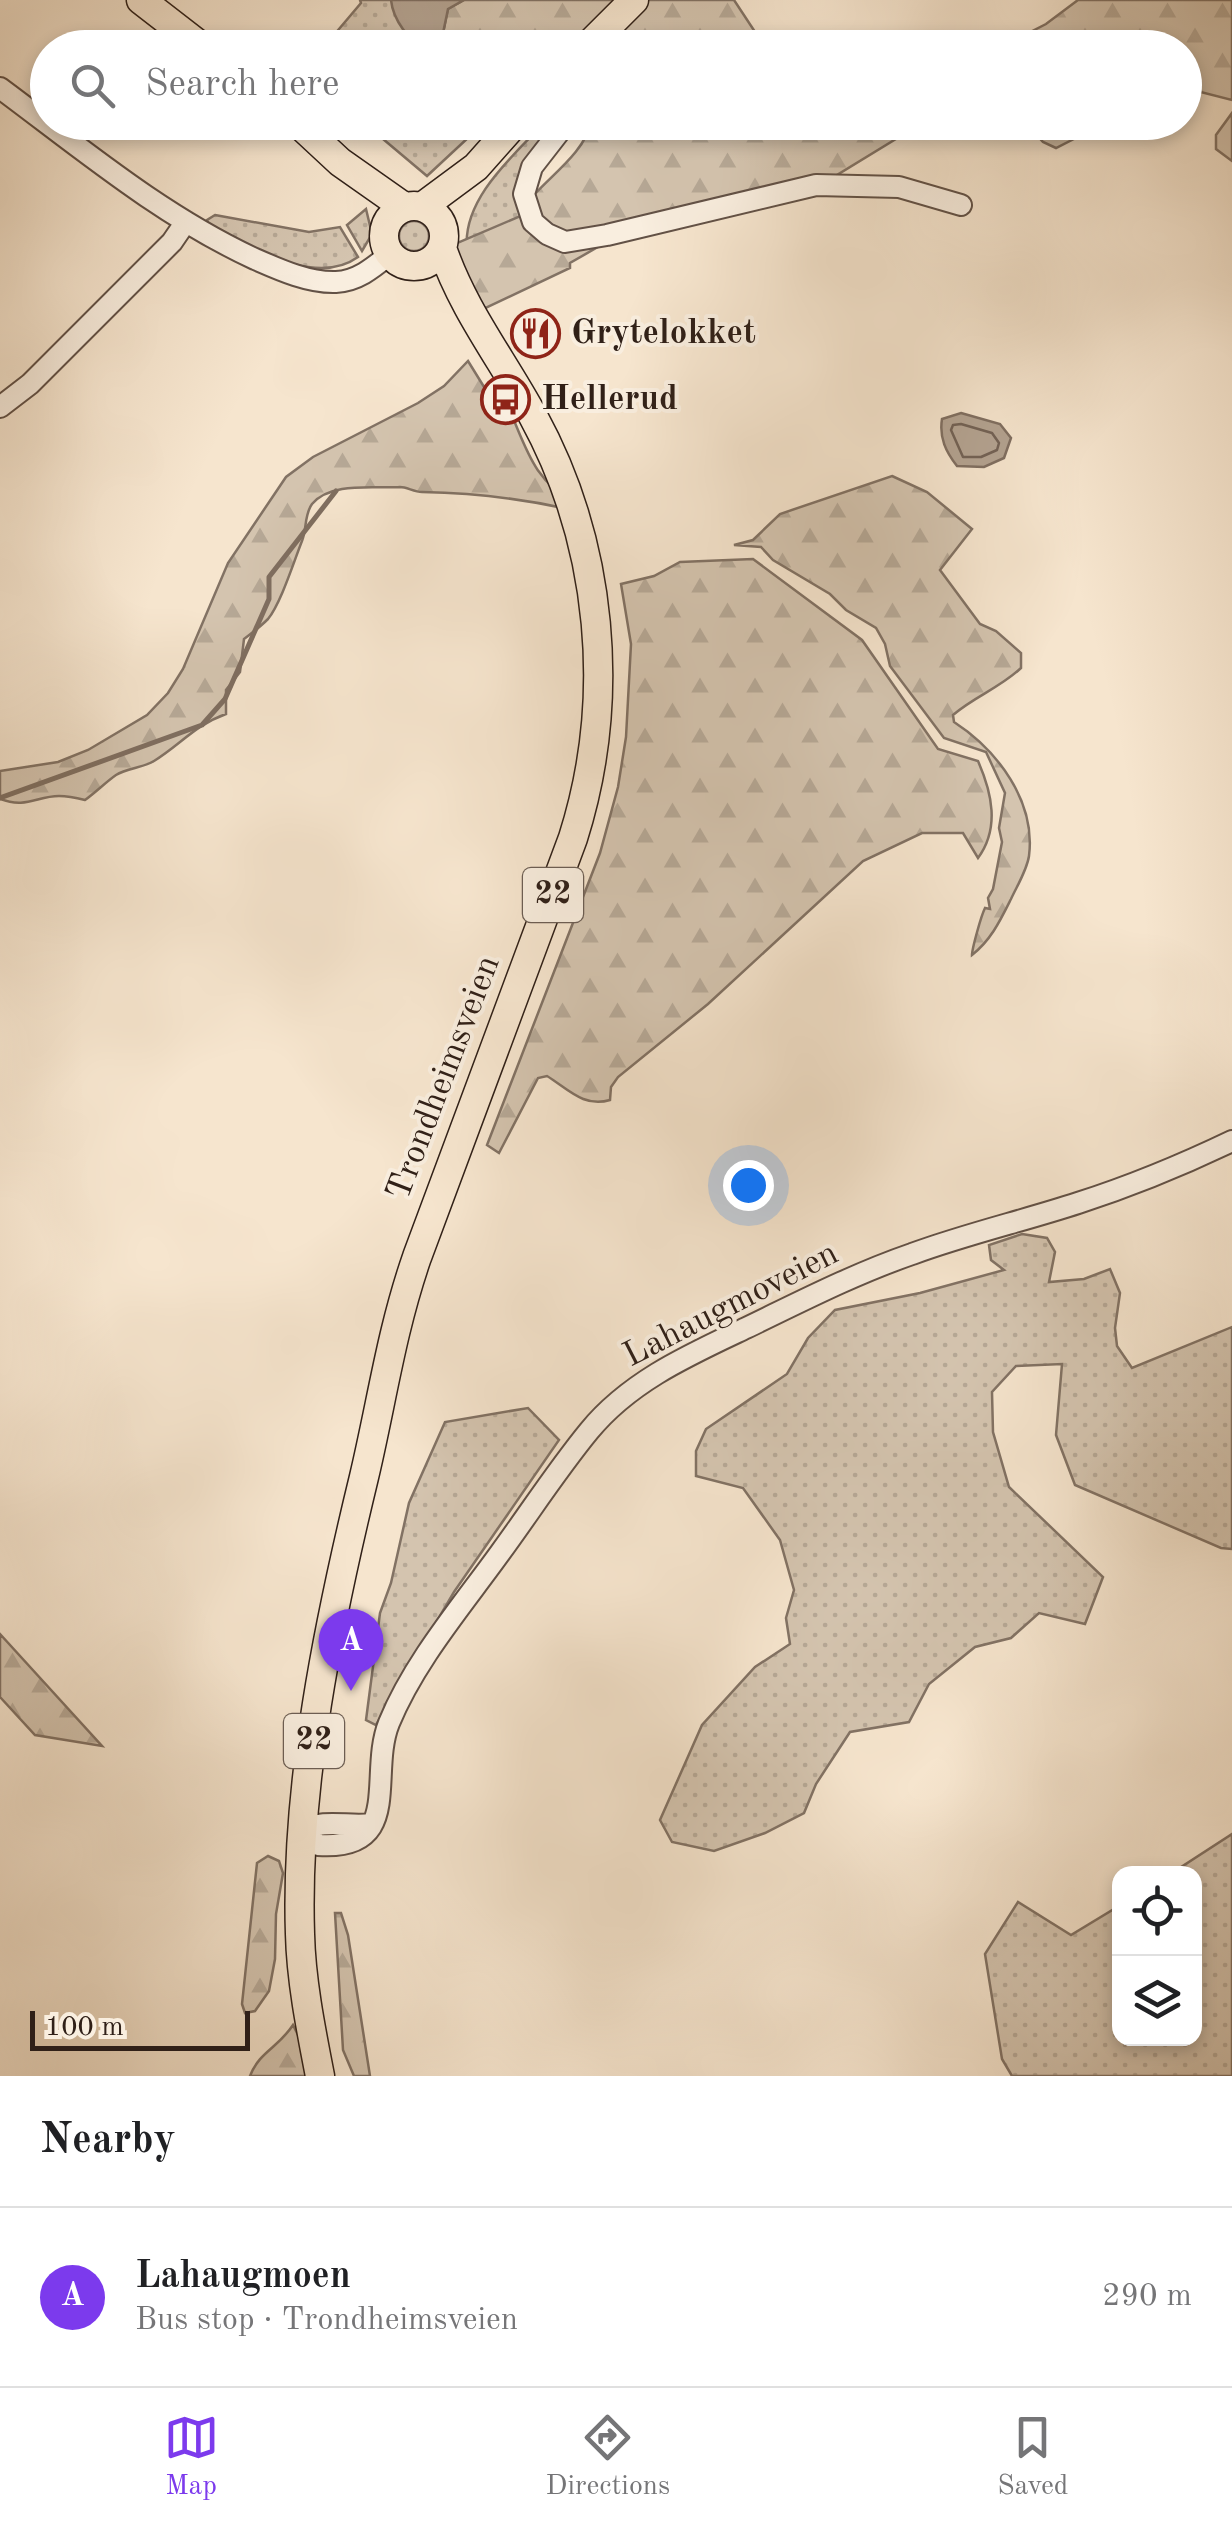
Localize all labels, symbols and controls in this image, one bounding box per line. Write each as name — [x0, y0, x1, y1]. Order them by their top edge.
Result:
search box — [30, 30, 1202, 140]
icon: search — [65, 58, 120, 113]
text: Search here — [145, 66, 340, 104]
restaurant icon: Grytelokket — [510, 307, 562, 359]
place label: Grytelokket — [571, 316, 756, 351]
bus stop icon: Hellerud — [480, 373, 532, 425]
place label: Hellerud — [541, 382, 678, 417]
road number: 22 — [523, 868, 583, 922]
street label: Trondheimsveien — [381, 951, 507, 1205]
your location — [723, 1160, 774, 1211]
street label: Lahaugmoveien — [618, 1236, 844, 1374]
pin: A — [318, 1608, 384, 1691]
road number: 22 — [284, 1714, 344, 1768]
map controls — [1112, 1866, 1202, 2046]
button: locate — [1112, 1866, 1202, 1956]
button: layers — [1112, 1956, 1202, 2046]
scale bar — [30, 2006, 250, 2050]
text: 100 m — [45, 2014, 124, 2042]
text: Nearby — [40, 2120, 176, 2162]
text: Lahaugmoen — [135, 2258, 351, 2296]
text: A — [60, 2281, 85, 2313]
text: 290 m — [1102, 2281, 1192, 2313]
text: Bus stop · Trondheimsveien — [135, 2305, 518, 2337]
tab: Map — [164, 2410, 219, 2505]
tab: Directions — [546, 2410, 670, 2505]
tab: Saved — [997, 2410, 1068, 2505]

